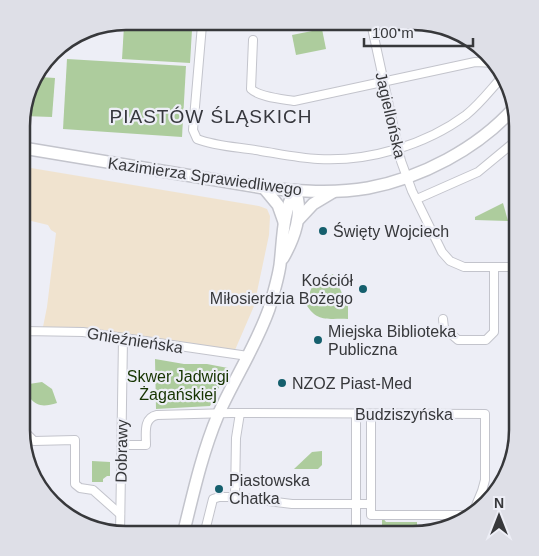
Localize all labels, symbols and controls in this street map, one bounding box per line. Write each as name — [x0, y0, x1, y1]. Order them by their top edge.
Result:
scale bar — [364, 15, 473, 47]
text: 100 m — [372, 24, 414, 41]
street label: Jagiellońska — [372, 70, 409, 160]
district label: PIASTÓW ŚLĄSKICH — [110, 106, 312, 127]
street label: Kazimierza Sprawiedliwego — [107, 154, 303, 199]
place label: Święty Wojciech — [333, 222, 449, 240]
marker: Święty Wojciech — [317, 225, 329, 237]
place label: Kościół Miłosierdzia Bożego — [210, 272, 353, 307]
marker: Kościół Miłosierdzia Bożego — [357, 283, 369, 295]
place label: Miejska Biblioteka Publiczna — [328, 323, 456, 358]
street label: Gnieźnieńska — [86, 325, 184, 356]
marker: Miejska Biblioteka Publiczna — [312, 334, 324, 346]
park label: Skwer Jadwigi Żagańskiej — [127, 368, 229, 403]
place label: NZOZ Piast-Med — [292, 375, 412, 392]
marker: NZOZ Piast-Med — [276, 377, 288, 389]
street label: Budziszyńska — [355, 406, 453, 423]
street label: Dobrawy — [112, 419, 131, 483]
place label: Piastowska Chatka — [229, 472, 310, 507]
marker: Piastowska Chatka — [213, 483, 225, 495]
north arrow — [474, 491, 524, 541]
text: N — [494, 495, 504, 511]

